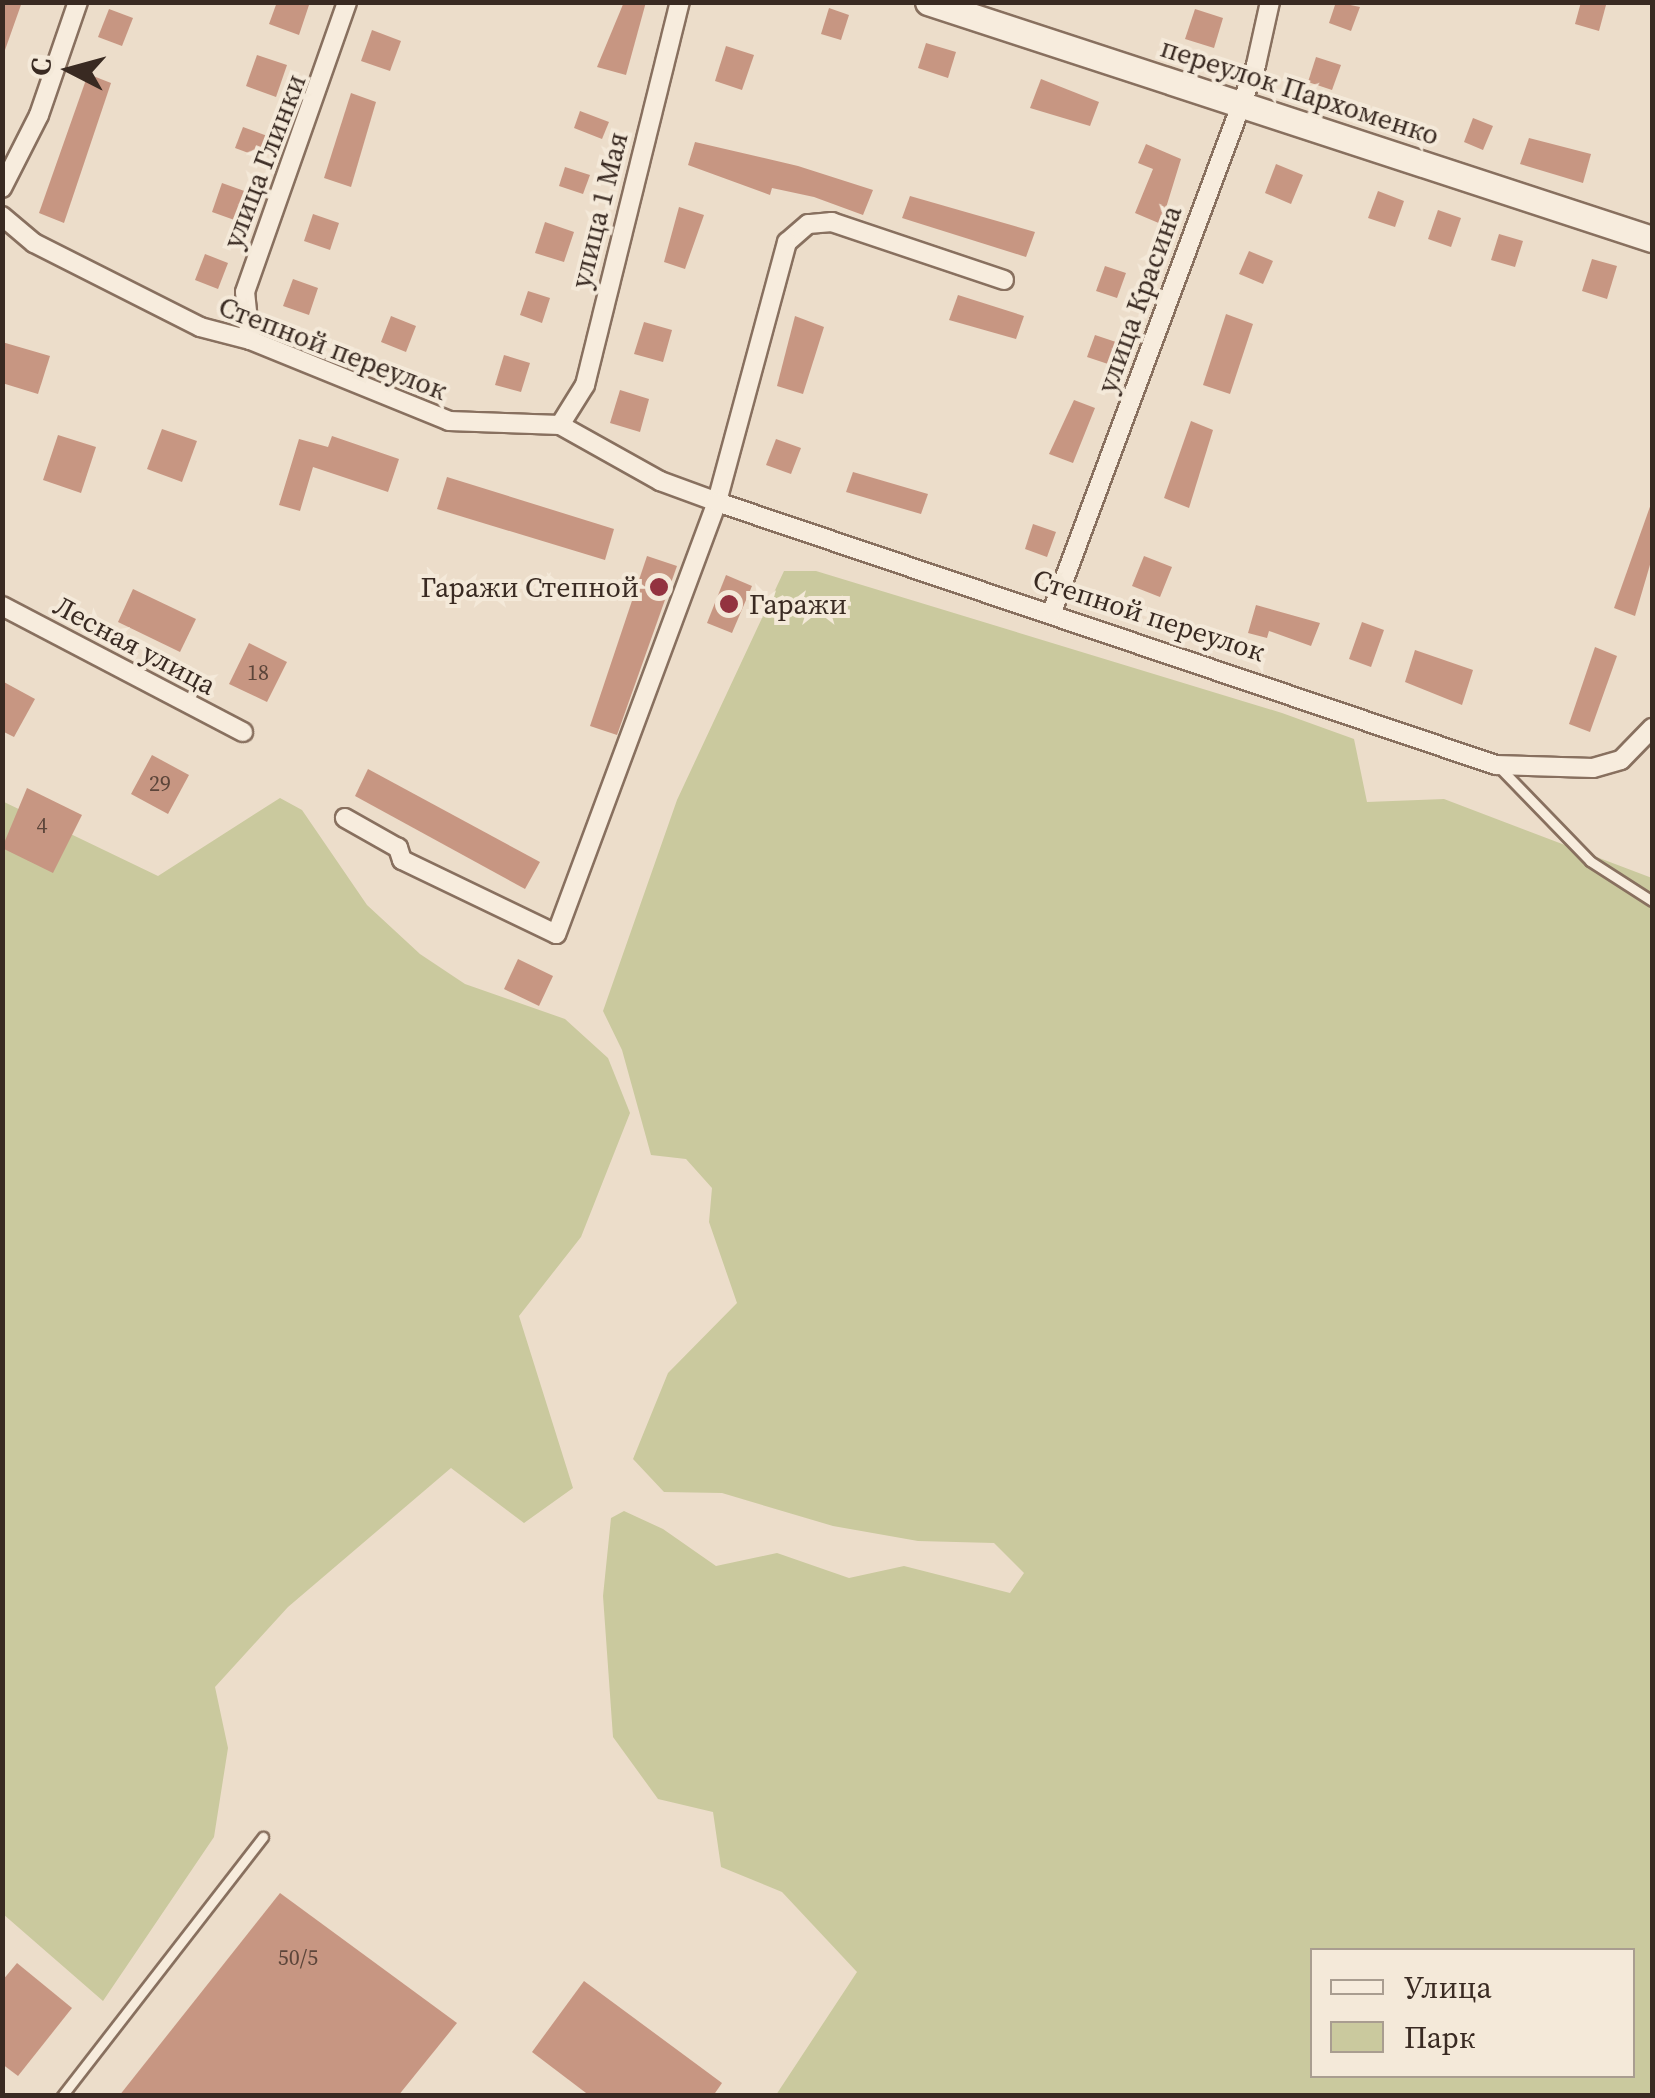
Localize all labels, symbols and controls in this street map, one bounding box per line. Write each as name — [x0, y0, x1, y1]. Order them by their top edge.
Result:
north arrow — [20, 20, 120, 120]
street label: переулок Пархоменко — [1157, 30, 1443, 152]
text: С — [20, 56, 60, 78]
street label: улица Глинки — [215, 69, 313, 253]
street label: улица 1 Мая — [563, 128, 635, 292]
street label: улица Красина — [1090, 201, 1188, 397]
street label: Степной переулок — [214, 289, 452, 407]
street label: Степной переулок — [1029, 562, 1269, 668]
place label: Гаражи Степной — [420, 570, 639, 604]
marker: Гаражи Степной — [648, 576, 670, 598]
place label: Гаражи — [749, 587, 847, 621]
street label: Лесная улица — [48, 588, 222, 702]
marker: Гаражи — [718, 593, 740, 615]
house number: 18 — [247, 660, 269, 686]
house number: 29 — [149, 771, 171, 797]
house number: 4 — [37, 813, 47, 839]
house number: 50/5 — [278, 1945, 318, 1971]
legend — [1310, 1948, 1635, 2078]
text: Улица — [1404, 1967, 1492, 2008]
text: Парк — [1404, 2017, 1475, 2058]

